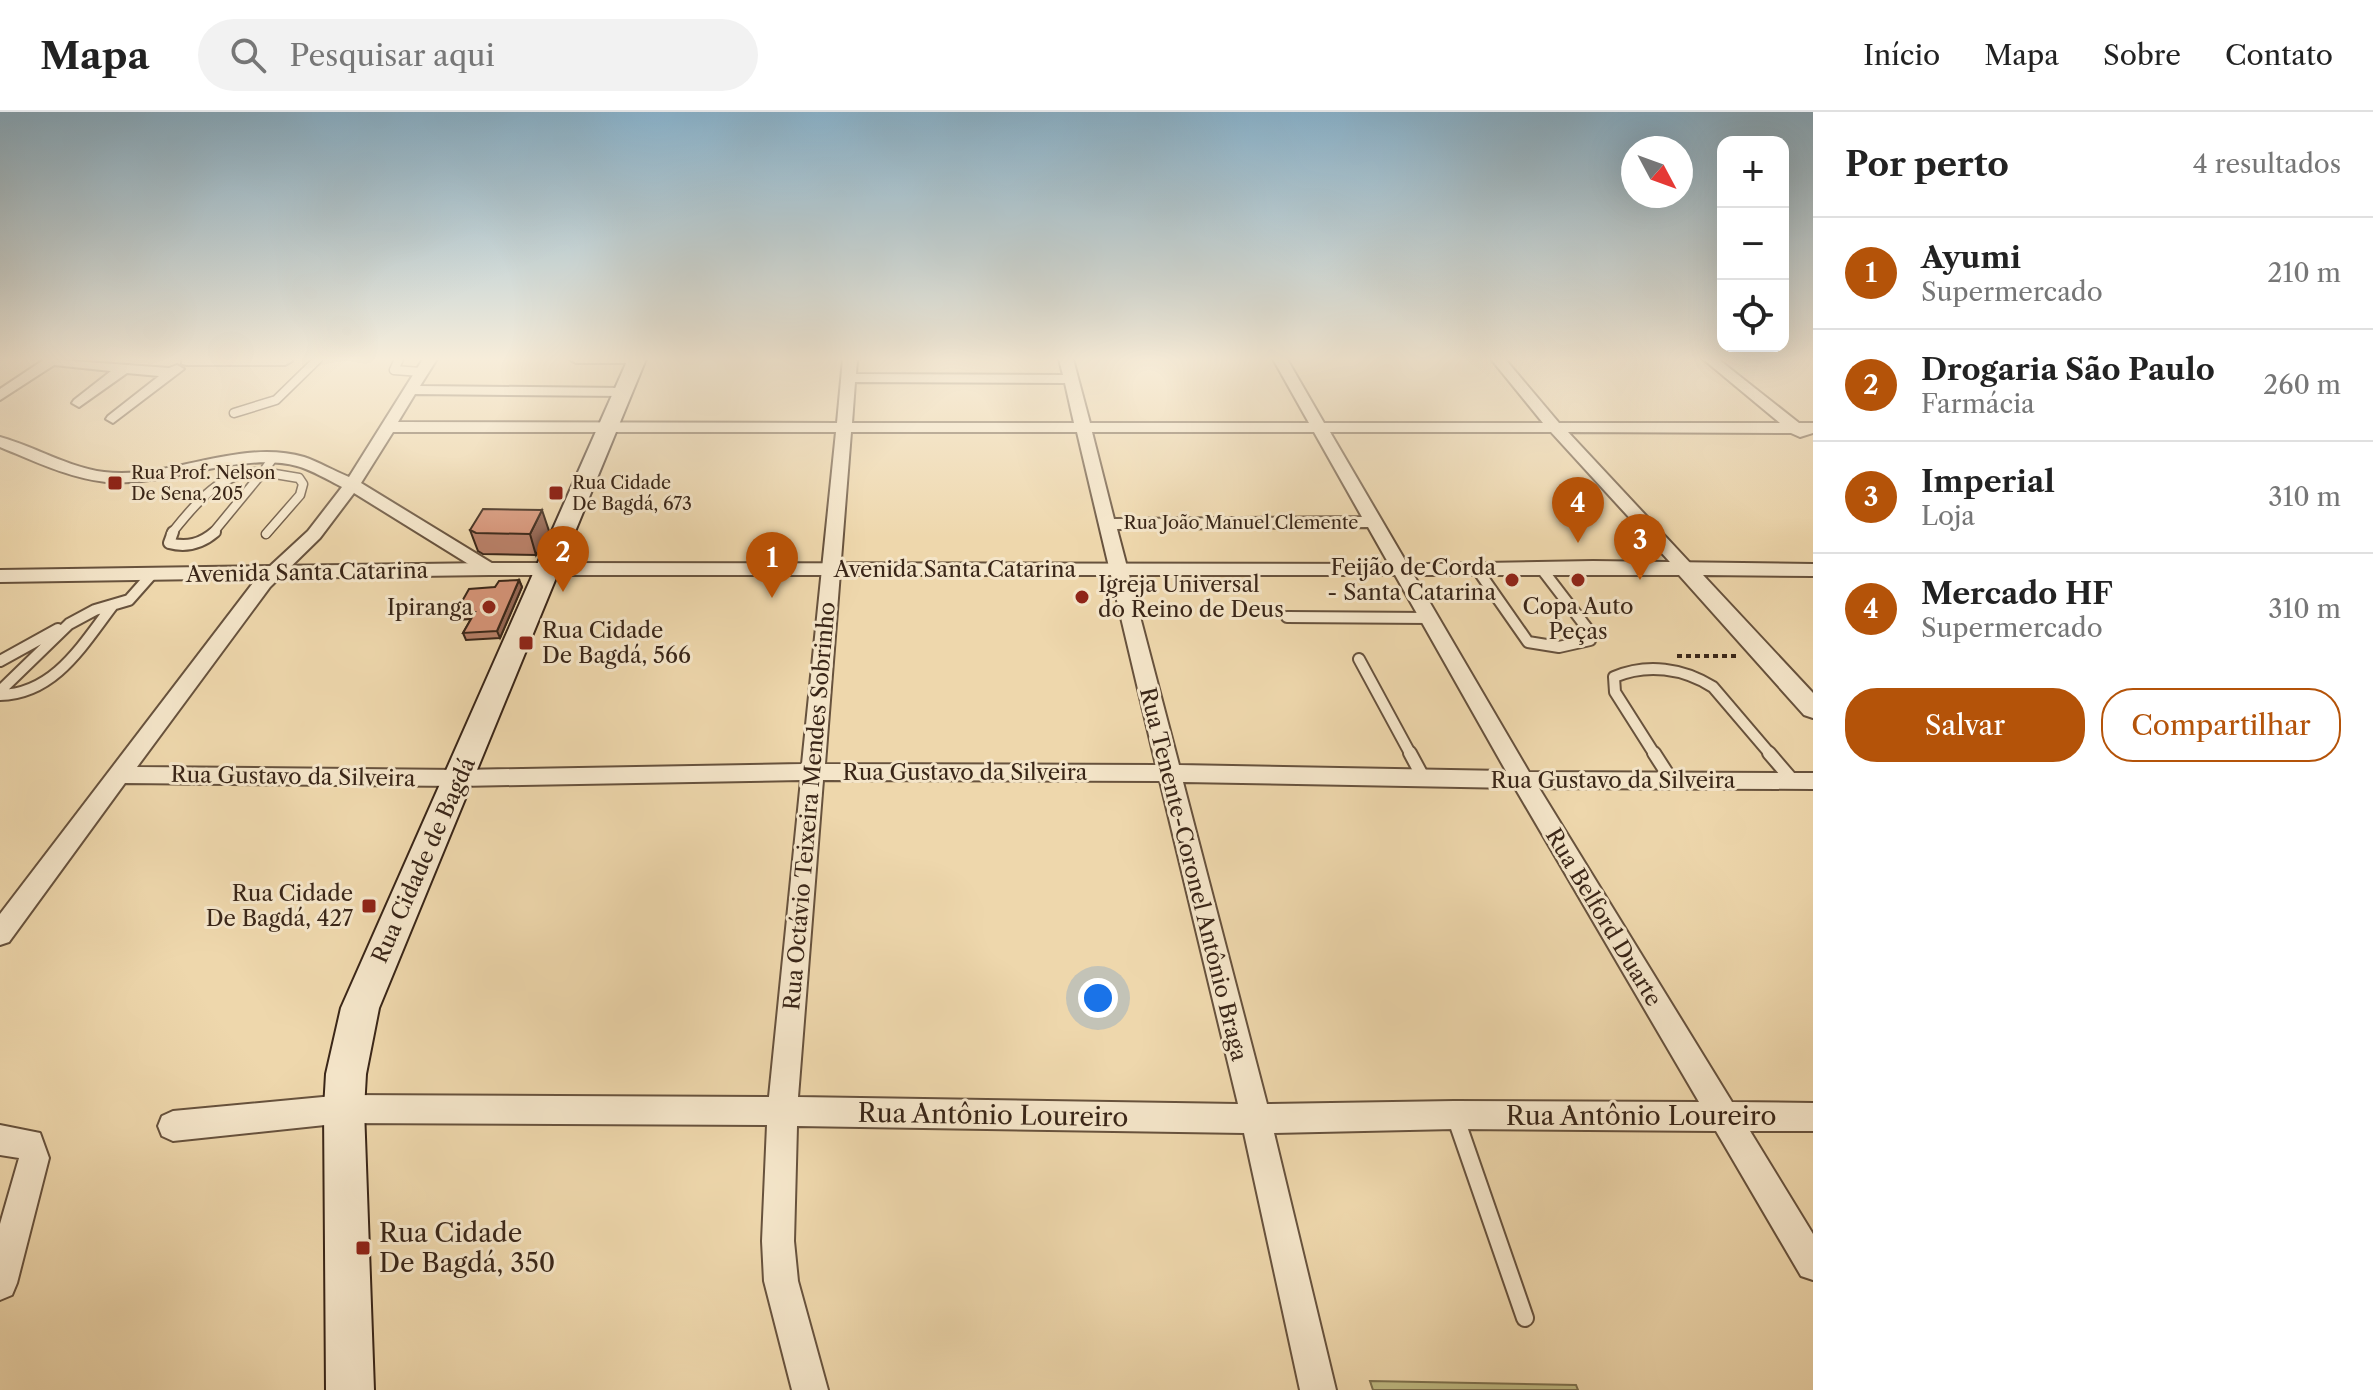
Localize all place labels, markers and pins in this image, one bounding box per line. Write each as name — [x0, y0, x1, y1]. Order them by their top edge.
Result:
place label: Rua Prof. Nelson De Sena, 205 — [131, 462, 275, 505]
place label: Rua Cidade De Bagdá, 673 — [572, 472, 692, 515]
marker: Rua Prof. Nelson De Sena, 205 — [106, 474, 124, 492]
pin: 4 — [1552, 477, 1604, 543]
marker: Rua Cidade De Bagdá, 673 — [547, 484, 565, 502]
pin: 3 — [1614, 514, 1666, 580]
pin: 2 — [537, 526, 589, 592]
pin: 1 — [746, 532, 798, 598]
place label: Feijão de Corda - Santa Catarina — [1327, 554, 1496, 606]
place label: Igreja Universal do Reino de Deus — [1098, 571, 1284, 623]
marker: Feijão de Corda - Santa Catarina — [1503, 571, 1521, 589]
marker: Copa Auto Peças — [1569, 571, 1587, 589]
marker: Igreja Universal do Reino de Deus — [1073, 588, 1091, 606]
place label: Copa Auto Peças — [1522, 593, 1634, 645]
place label: Ipiranga — [387, 594, 473, 621]
marker: Ipiranga — [480, 598, 498, 616]
place label: Rua Cidade De Bagdá, 566 — [542, 617, 691, 669]
marker: Rua Cidade De Bagdá, 566 — [517, 634, 535, 652]
place label: Rua Cidade De Bagdá, 427 — [206, 880, 353, 932]
marker: Rua Cidade De Bagdá, 427 — [360, 897, 378, 915]
place label: Rua Cidade De Bagdá, 350 — [379, 1217, 555, 1279]
marker: Rua Cidade De Bagdá, 350 — [354, 1239, 372, 1257]

